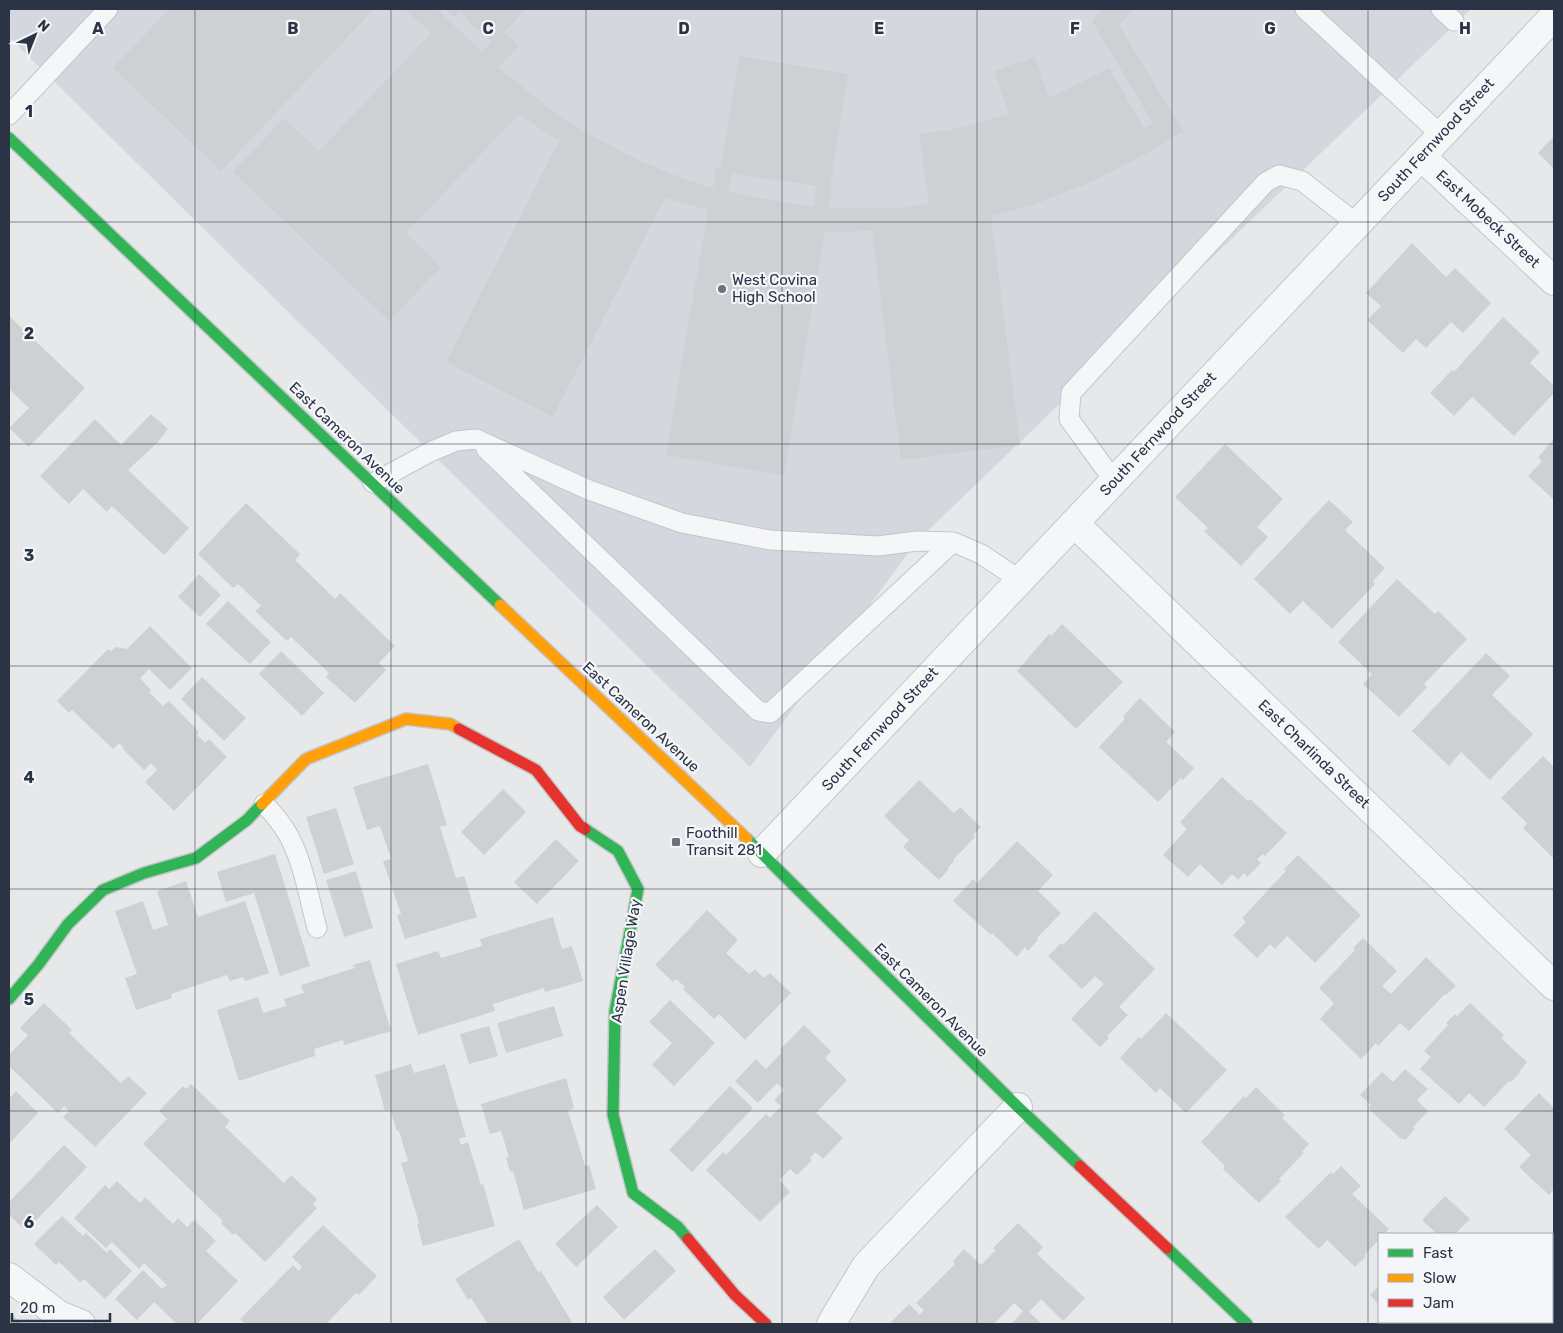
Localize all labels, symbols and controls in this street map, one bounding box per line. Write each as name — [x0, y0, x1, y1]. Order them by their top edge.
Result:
north arrow — [10, 10, 60, 60]
text: N — [34, 16, 53, 36]
text: A — [92, 19, 104, 38]
text: B — [287, 19, 299, 38]
text: C — [482, 19, 494, 38]
text: D — [678, 19, 690, 38]
text: E — [874, 19, 884, 38]
text: F — [1070, 19, 1080, 38]
text: G — [1264, 19, 1276, 38]
text: H — [1459, 19, 1471, 38]
street label: South Fernwood Street — [1374, 74, 1498, 206]
text: 1 — [25, 102, 33, 121]
street label: East Mobeck Street — [1432, 166, 1544, 272]
place label: West Covina High School — [732, 271, 817, 306]
marker: West Covina High School — [716, 283, 728, 295]
text: 2 — [24, 324, 34, 343]
street label: South Fernwood Street — [1096, 368, 1220, 500]
street label: East Cameron Avenue — [285, 378, 409, 498]
text: 3 — [24, 546, 34, 565]
street label: East Cameron Avenue — [579, 658, 703, 776]
street label: South Fernwood Street — [818, 663, 942, 795]
street label: East Charlinda Street — [1254, 696, 1374, 812]
text: 4 — [24, 768, 35, 787]
place label: Foothill Transit 281 — [686, 824, 762, 859]
marker: Foothill Transit 281 — [670, 836, 682, 848]
street label: Aspen Village Way — [607, 898, 645, 1024]
street label: East Cameron Avenue — [870, 939, 992, 1061]
text: 5 — [24, 990, 34, 1009]
text: 6 — [24, 1213, 34, 1232]
legend — [1378, 1233, 1553, 1323]
text: Fast — [1423, 1244, 1453, 1262]
text: Slow — [1423, 1269, 1456, 1287]
scale bar — [12, 1290, 110, 1322]
text: Jam — [1423, 1294, 1454, 1312]
text: 20 m — [20, 1299, 55, 1317]

